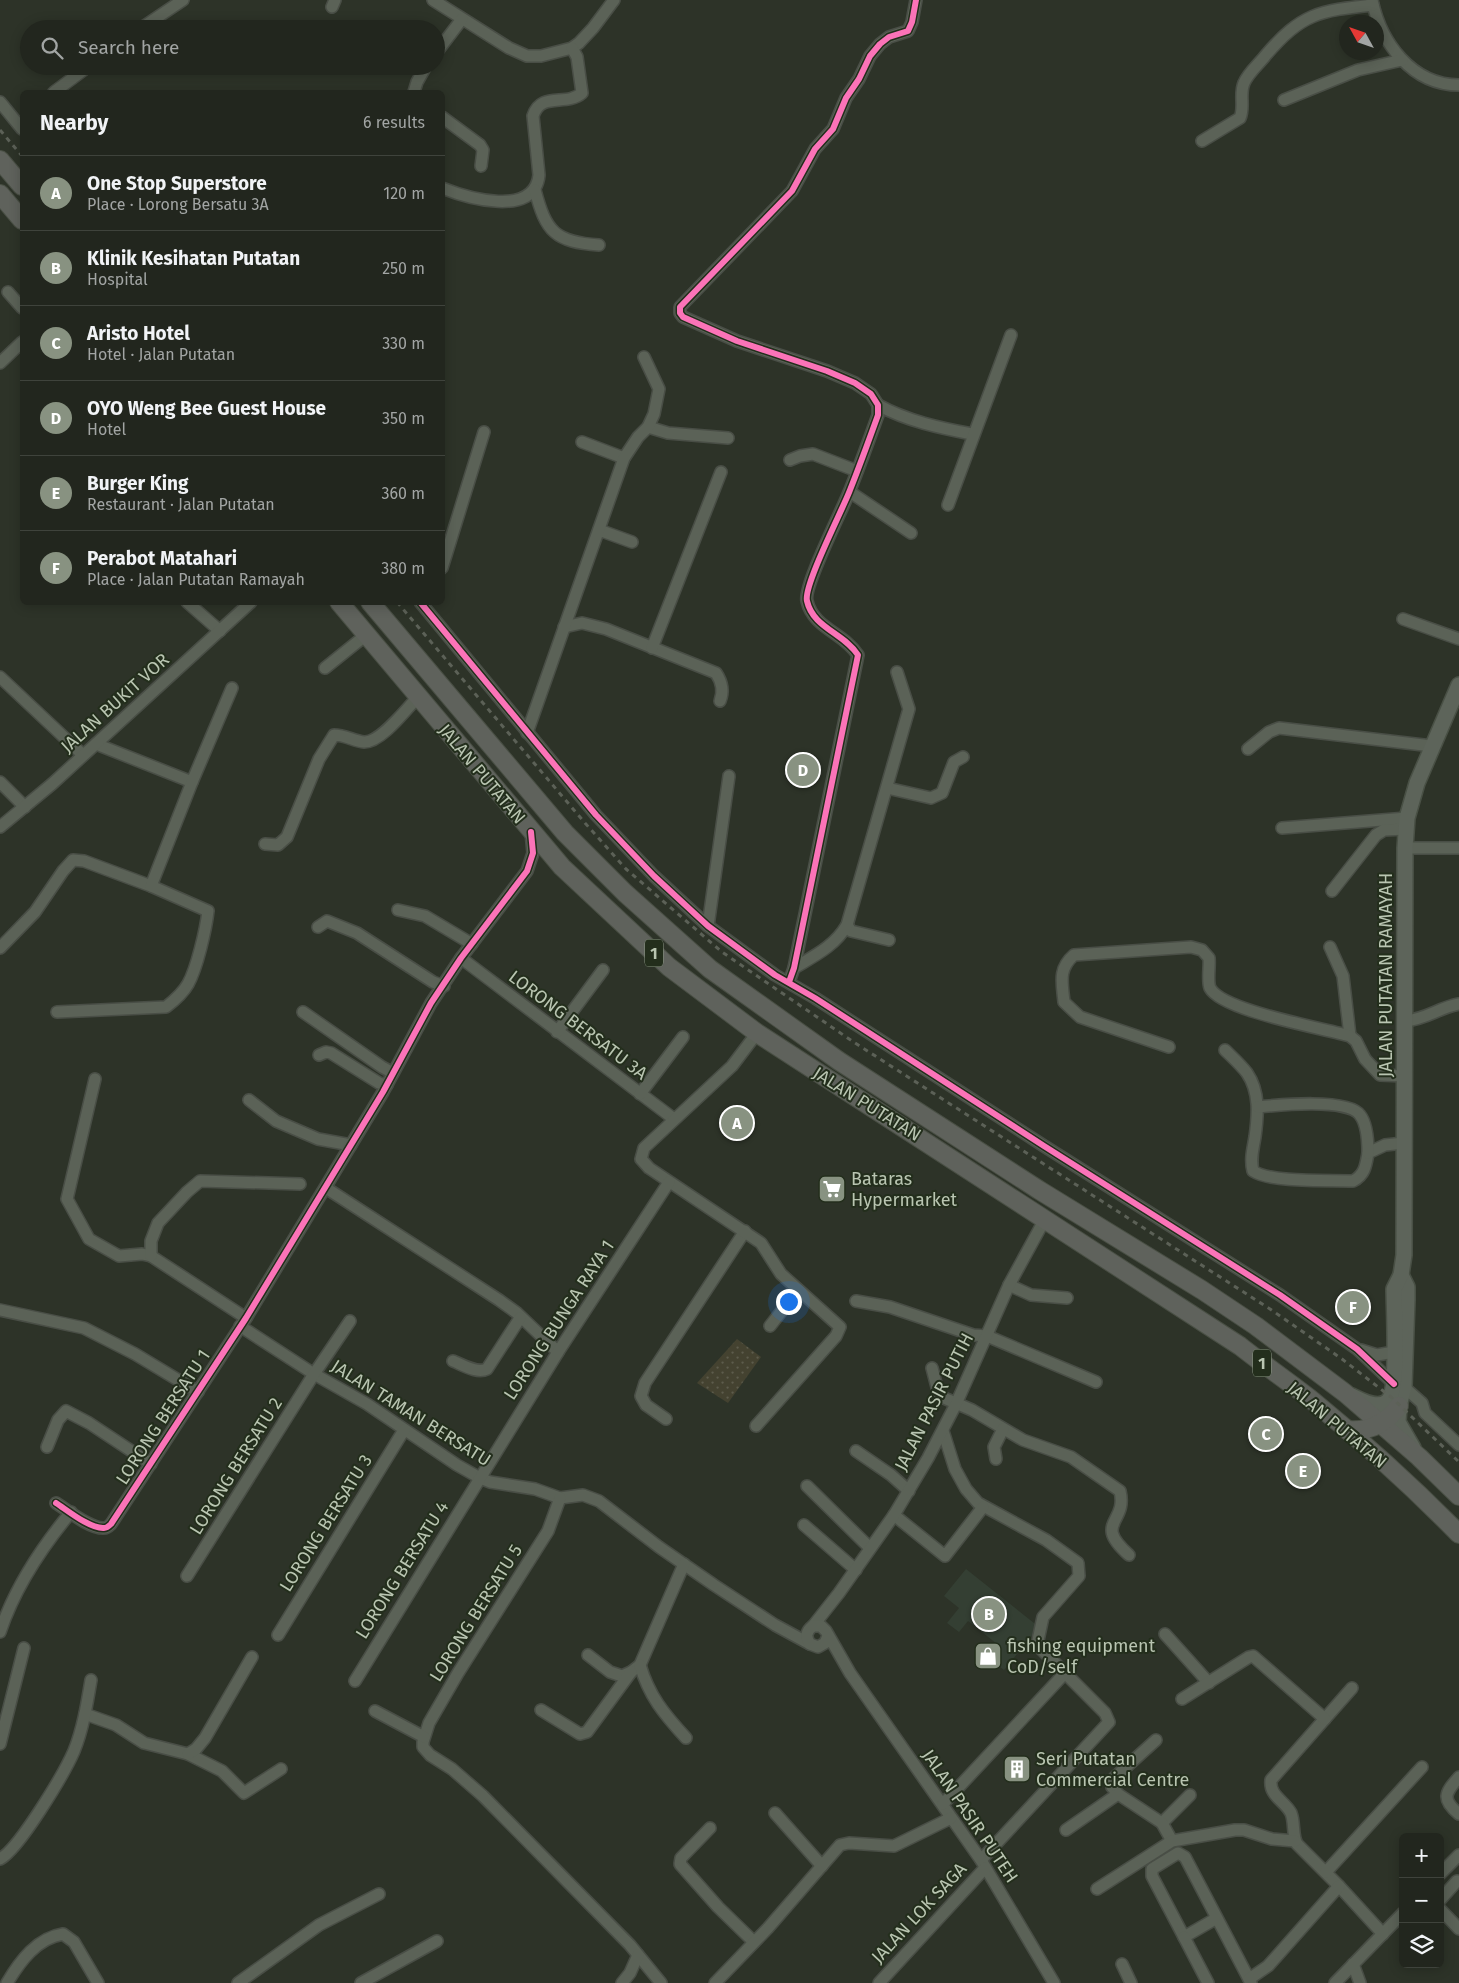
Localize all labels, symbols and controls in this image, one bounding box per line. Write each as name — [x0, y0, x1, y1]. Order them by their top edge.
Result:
north arrow — [1339, 15, 1384, 60]
search box — [20, 20, 445, 75]
icon: search — [38, 34, 66, 62]
text: Search here — [78, 36, 179, 59]
text: Nearby — [40, 110, 108, 136]
text: 6 results — [363, 113, 425, 132]
text: One Stop Superstore — [87, 172, 267, 195]
text: A — [51, 184, 61, 203]
text: 120 m — [383, 184, 425, 203]
text: Place · Lorong Bersatu 3A — [87, 195, 269, 214]
text: Klinik Kesihatan Putatan — [87, 247, 300, 270]
text: B — [51, 259, 61, 278]
text: 250 m — [382, 259, 425, 278]
text: Hospital — [87, 270, 148, 289]
text: Aristo Hotel — [87, 322, 190, 345]
text: C — [51, 334, 61, 353]
text: 330 m — [382, 334, 425, 353]
text: Hotel · Jalan Putatan — [87, 345, 235, 364]
text: OYO Weng Bee Guest House — [87, 397, 326, 420]
text: D — [51, 409, 61, 428]
text: 350 m — [382, 409, 425, 428]
text: Hotel — [87, 420, 126, 439]
text: Burger King — [87, 472, 188, 495]
text: E — [52, 484, 60, 503]
text: 360 m — [382, 484, 425, 503]
text: Restaurant · Jalan Putatan — [87, 495, 275, 514]
text: Perabot Matahari — [87, 547, 237, 570]
text: F — [52, 559, 60, 578]
text: 380 m — [381, 559, 425, 578]
text: Place · Jalan Putatan Ramayah — [87, 570, 305, 589]
street label: JALAN BUKIT VOR — [56, 648, 174, 757]
street label: JALAN PUTATAN — [434, 720, 530, 828]
pin: D — [787, 751, 819, 789]
street label: JALAN PUTATAN RAMAYAH — [1375, 873, 1397, 1077]
road number: 1 — [645, 940, 663, 966]
street label: LORONG BERSATU 3A — [504, 966, 652, 1085]
street label: JALAN PUTATAN — [809, 1062, 925, 1146]
pin: A — [721, 1104, 753, 1142]
place label: Bataras Hypermarket — [851, 1168, 958, 1211]
supermarket icon: Bataras Hypermarket — [817, 1174, 847, 1204]
street label: LORONG BUNGA RAYA 1 — [499, 1236, 619, 1404]
pin: F — [1337, 1288, 1369, 1326]
your location — [776, 1289, 802, 1315]
street label: JALAN PASIR PUTIH — [890, 1329, 978, 1475]
street label: LORONG BERSATU 1 — [111, 1345, 215, 1489]
road number: 1 — [1253, 1350, 1271, 1376]
street label: JALAN TAMAN BERSATU — [327, 1355, 495, 1471]
street label: JALAN PUTATAN — [1283, 1377, 1391, 1473]
street label: LORONG BERSATU 2 — [185, 1393, 287, 1539]
pin: C — [1250, 1415, 1282, 1453]
street label: LORONG BERSATU 3 — [275, 1450, 377, 1596]
pin: E — [1287, 1452, 1319, 1490]
street label: LORONG BERSATU 4 — [351, 1497, 453, 1643]
street label: LORONG BERSATU 5 — [425, 1540, 527, 1686]
pin: B — [973, 1595, 1005, 1633]
place label: fishing equipment CoD/self — [1007, 1635, 1156, 1678]
shop icon: fishing equipment CoD/self — [973, 1641, 1003, 1671]
street label: JALAN PASIR PUTEH — [917, 1745, 1023, 1887]
place label: Seri Putatan Commercial Centre — [1036, 1748, 1189, 1791]
building icon: Seri Putatan Commercial Centre — [1002, 1754, 1032, 1784]
map controls — [1399, 1833, 1444, 1968]
button: + — [1399, 1833, 1444, 1878]
street label: JALAN LOK SAGA — [867, 1858, 972, 1968]
button: − — [1399, 1878, 1444, 1923]
button: layers — [1399, 1923, 1444, 1968]

